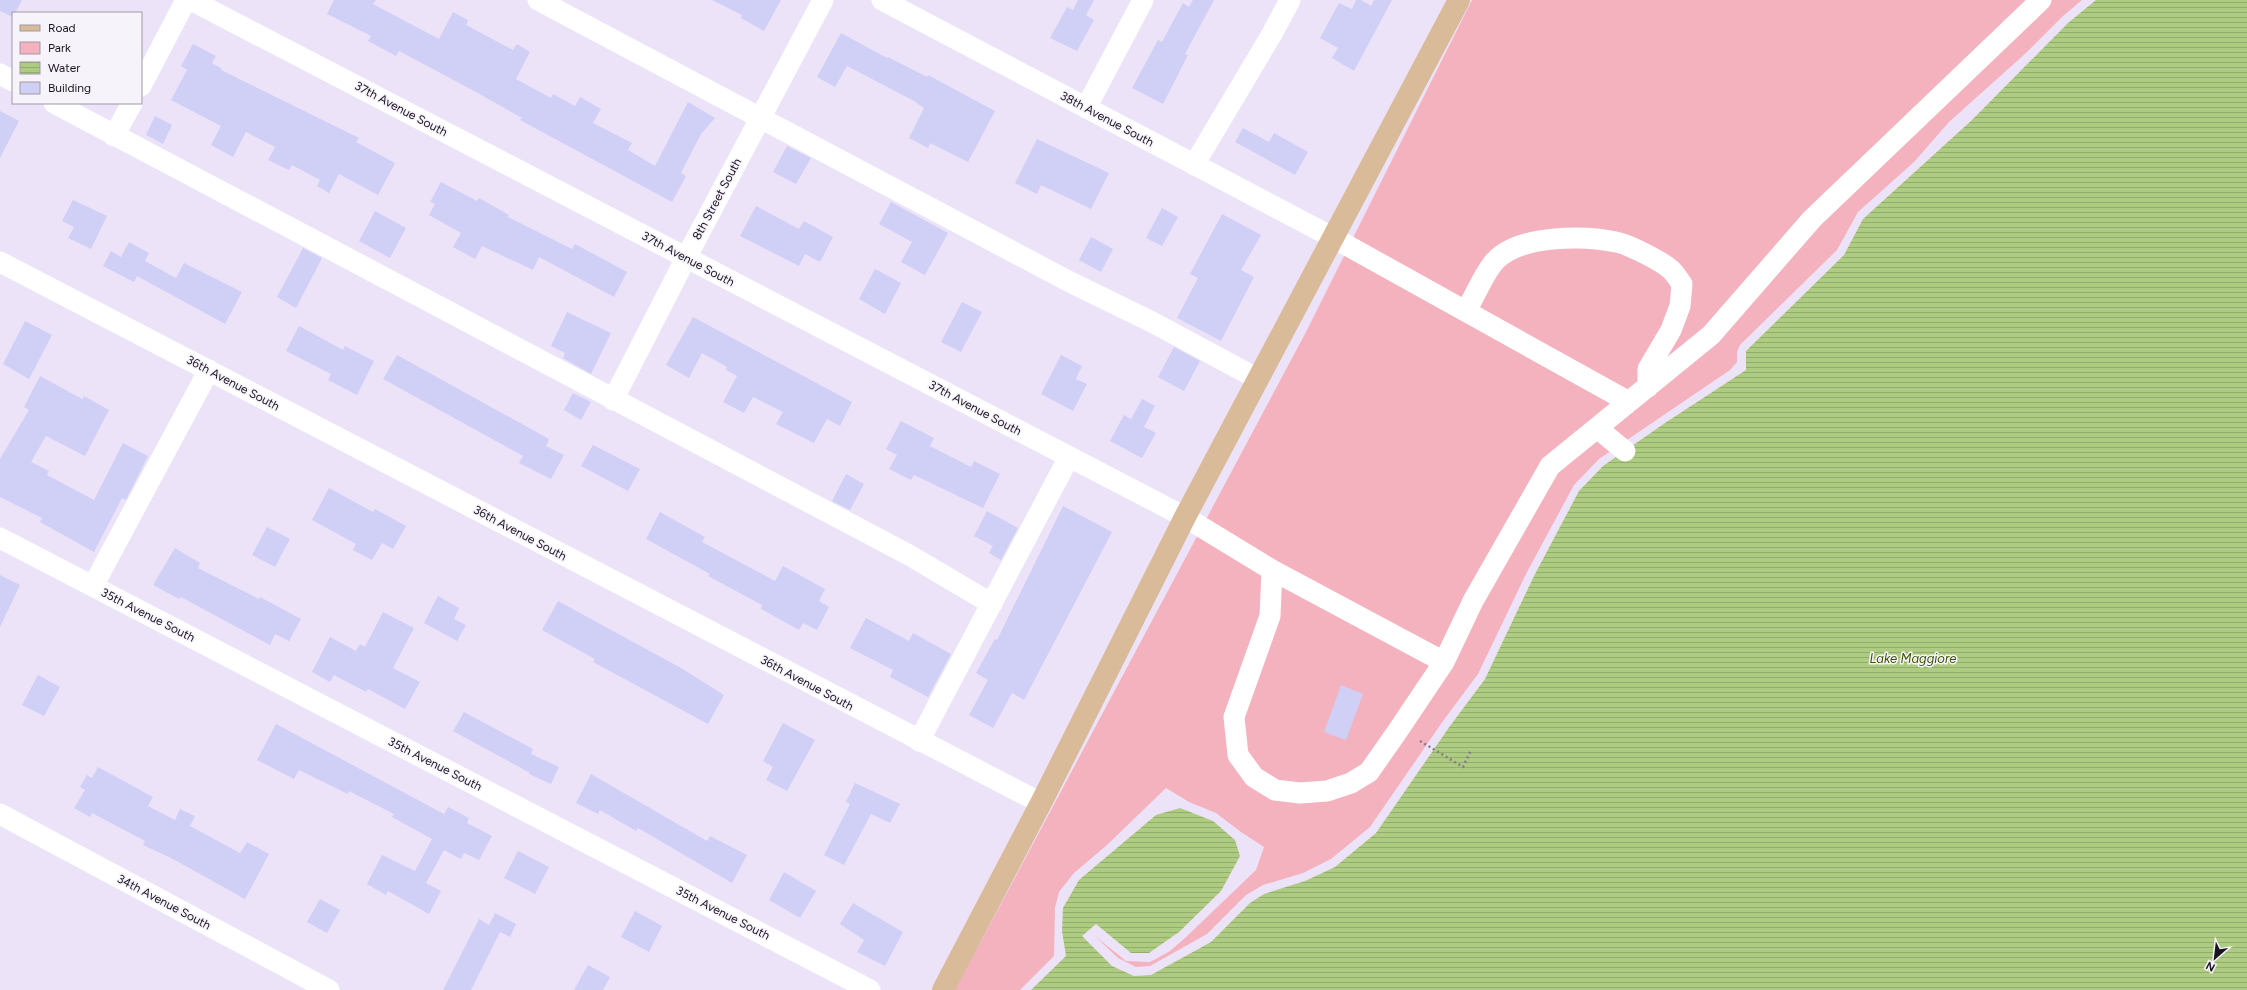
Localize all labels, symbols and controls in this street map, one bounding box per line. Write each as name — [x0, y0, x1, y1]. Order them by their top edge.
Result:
legend — [12, 12, 142, 104]
text: Road — [48, 21, 76, 35]
text: Park — [48, 41, 71, 55]
text: Water — [48, 61, 80, 75]
street label: 37th Avenue South — [352, 79, 450, 139]
text: Building — [48, 81, 91, 95]
street label: 38th Avenue South — [1058, 88, 1156, 150]
street label: 8th Street South — [690, 156, 745, 242]
street label: 37th Avenue South — [639, 229, 737, 289]
street label: 36th Avenue South — [184, 353, 282, 414]
street label: 37th Avenue South — [926, 378, 1024, 438]
street label: 36th Avenue South — [471, 503, 569, 564]
street label: 35th Avenue South — [99, 585, 198, 645]
water label: Lake Maggiore — [1870, 651, 1956, 666]
street label: 36th Avenue South — [758, 653, 856, 714]
street label: 35th Avenue South — [386, 734, 485, 794]
street label: 34th Avenue South — [115, 871, 213, 933]
street label: 35th Avenue South — [674, 883, 773, 943]
north arrow — [2195, 938, 2235, 978]
text: N — [2204, 959, 2217, 974]

